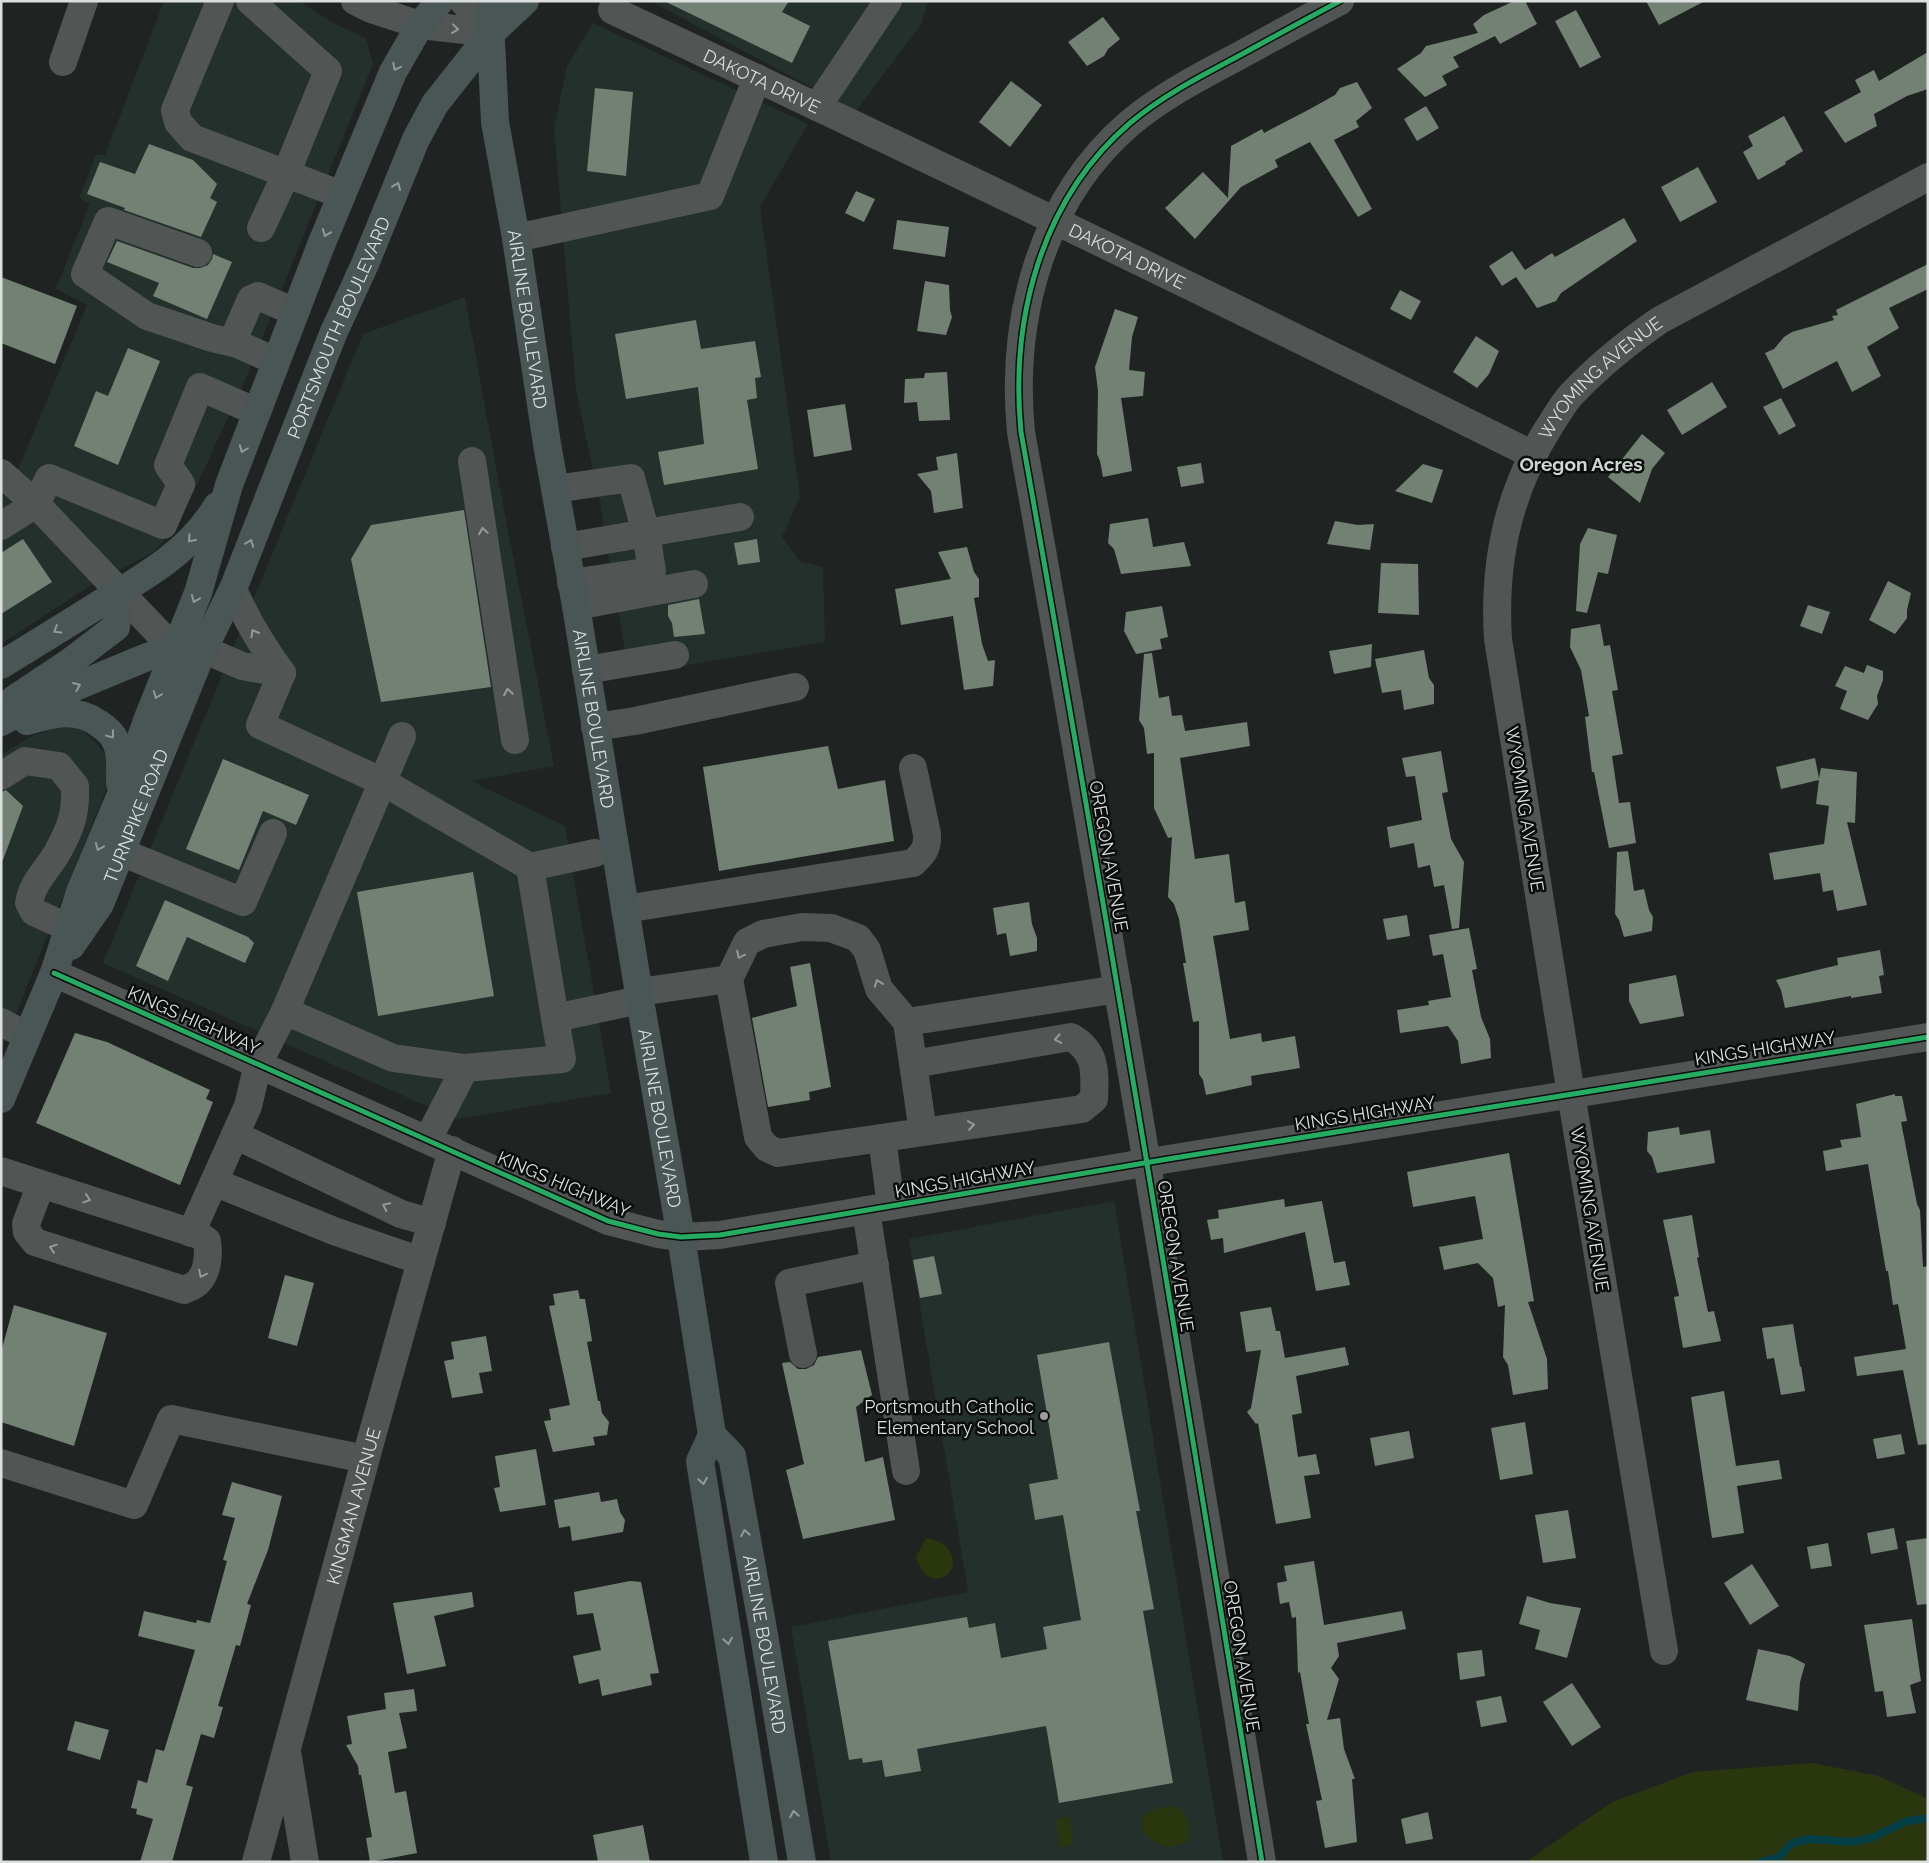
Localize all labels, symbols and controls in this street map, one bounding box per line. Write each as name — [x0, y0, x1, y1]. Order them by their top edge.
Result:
one-way arrow — [451, 23, 459, 34]
street label: DAKOTA DRIVE — [700, 44, 824, 117]
one-way arrow — [392, 62, 402, 71]
one-way arrow — [390, 182, 401, 191]
street label: PORTSMOUTH BOULEVARD — [283, 213, 394, 441]
street label: DAKOTA DRIVE — [1066, 219, 1189, 293]
street label: AIRLINE BOULEVARD — [504, 228, 552, 410]
one-way arrow — [322, 229, 332, 237]
street label: WYOMING AVENUE — [1534, 311, 1666, 443]
one-way arrow — [238, 444, 249, 453]
district label: Oregon Acres — [1519, 453, 1643, 475]
one-way arrow — [478, 527, 489, 535]
one-way arrow — [188, 533, 197, 542]
one-way arrow — [244, 539, 254, 548]
one-way arrow — [191, 594, 201, 603]
one-way arrow — [54, 624, 63, 634]
street label: AIRLINE BOULEVARD — [569, 627, 619, 810]
one-way arrow — [251, 629, 261, 638]
one-way arrow — [72, 682, 81, 692]
one-way arrow — [503, 687, 513, 696]
one-way arrow — [153, 690, 163, 699]
street label: WYOMING AVENUE — [1502, 725, 1548, 893]
one-way arrow — [105, 729, 113, 738]
street label: TURNPIKE ROAD — [99, 746, 172, 886]
street label: OREGON AVENUE — [1085, 779, 1133, 933]
one-way arrow — [95, 842, 105, 851]
one-way arrow — [736, 950, 747, 959]
one-way arrow — [874, 979, 884, 988]
street label: KINGS HIGHWAY — [125, 981, 264, 1059]
street label: KINGS HIGHWAY — [1693, 1026, 1837, 1070]
street label: AIRLINE BOULEVARD — [635, 1027, 686, 1209]
one-way arrow — [1053, 1034, 1062, 1044]
street label: KINGS HIGHWAY — [1293, 1091, 1437, 1135]
one-way arrow — [966, 1121, 975, 1131]
street label: WYOMING AVENUE — [1567, 1125, 1613, 1293]
street label: KINGS HIGHWAY — [494, 1147, 634, 1222]
street label: KINGS HIGHWAY — [893, 1156, 1037, 1202]
street label: OREGON AVENUE — [1154, 1179, 1198, 1333]
one-way arrow — [82, 1193, 91, 1203]
one-way arrow — [382, 1202, 391, 1213]
one-way arrow — [49, 1244, 57, 1254]
one-way arrow — [198, 1269, 208, 1278]
place label: Portsmouth Catholic Elementary School — [864, 1396, 1034, 1438]
marker: Portsmouth Catholic Elementary School — [1038, 1410, 1050, 1422]
street label: KINGMAN AVENUE — [322, 1425, 384, 1587]
one-way arrow — [697, 1477, 708, 1485]
one-way arrow — [741, 1528, 751, 1537]
street label: AIRLINE BOULEVARD — [739, 1553, 791, 1735]
street label: OREGON AVENUE — [1220, 1579, 1264, 1733]
one-way arrow — [722, 1637, 732, 1646]
one-way arrow — [789, 1809, 799, 1818]

